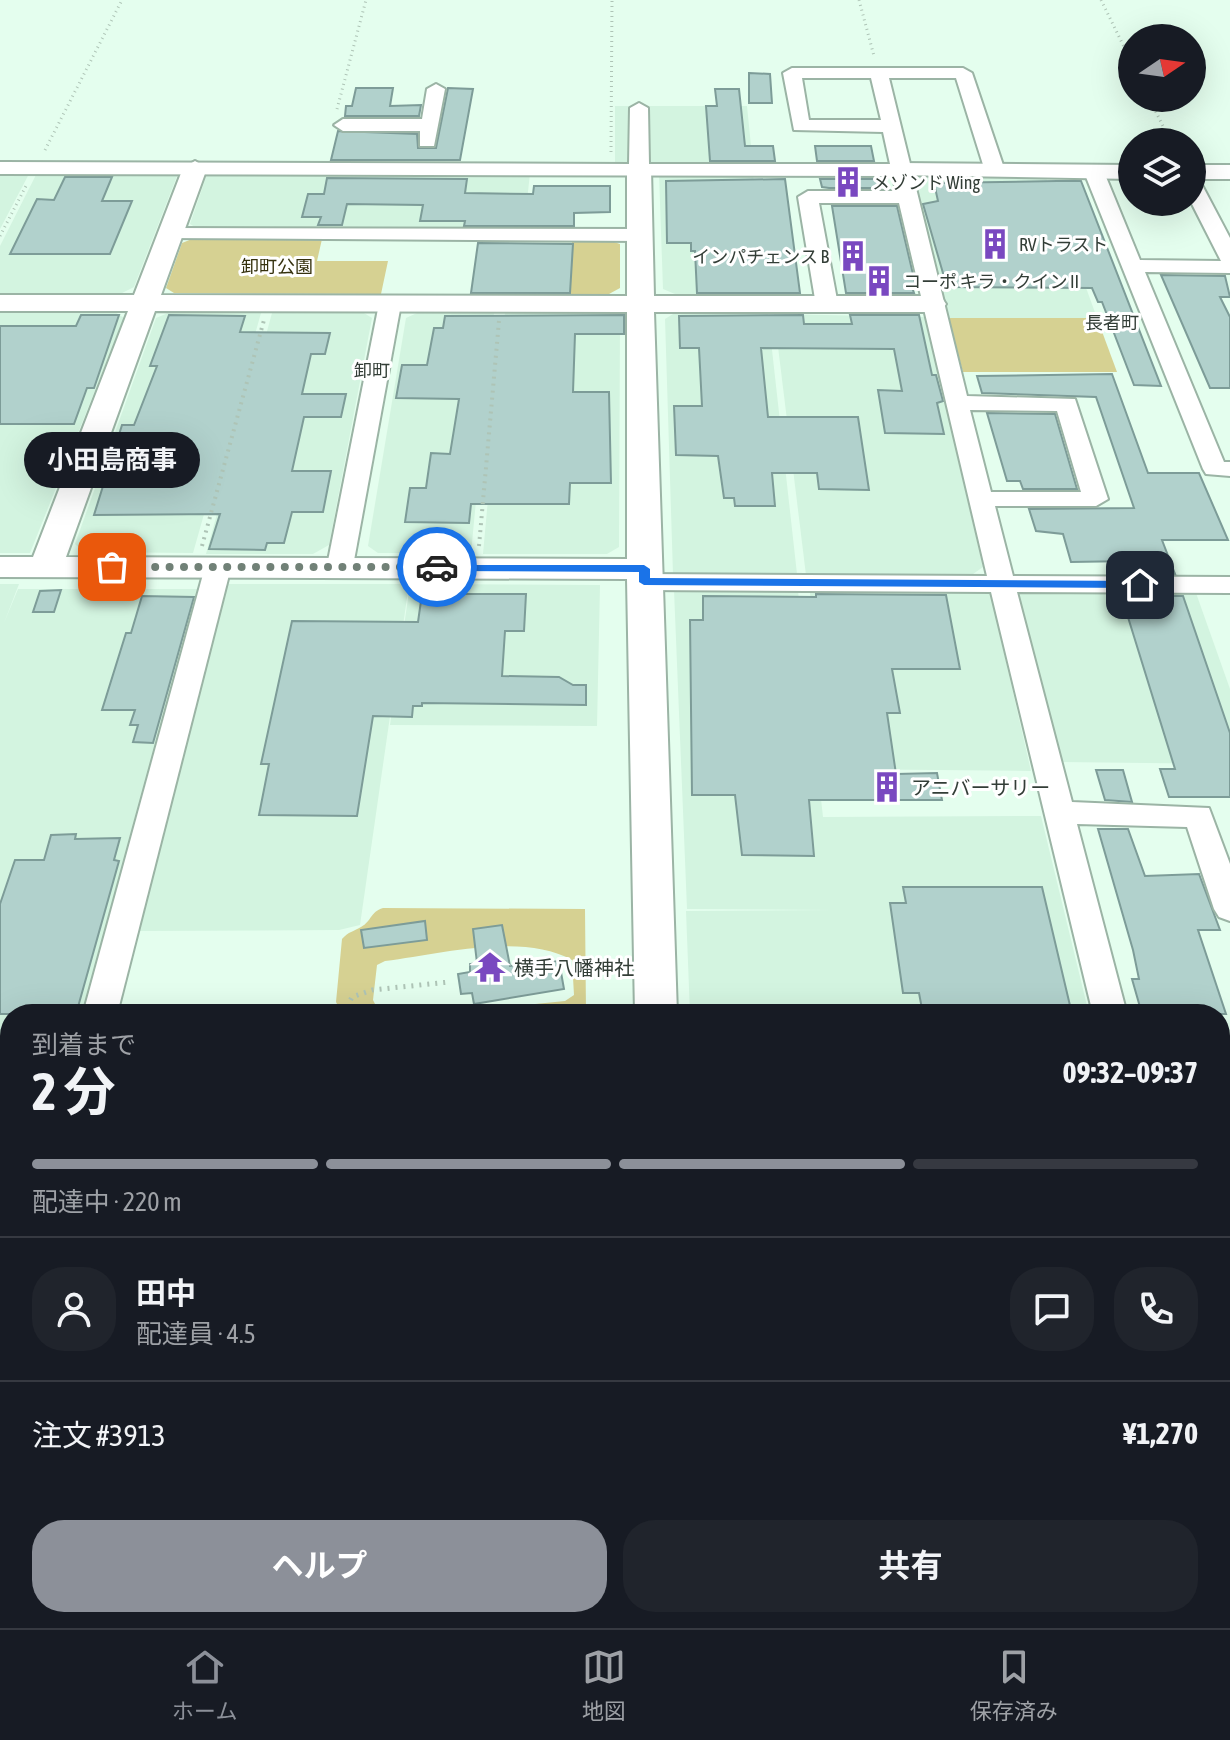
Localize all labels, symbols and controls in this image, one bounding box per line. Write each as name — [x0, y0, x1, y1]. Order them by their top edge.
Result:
north arrow — [1118, 24, 1206, 112]
map controls — [1118, 24, 1206, 216]
button: layers — [1118, 128, 1206, 216]
building icon: メゾンド Wing — [831, 165, 865, 199]
place label: メゾンド Wing — [872, 172, 980, 193]
building icon: RVトラスト — [978, 227, 1012, 261]
place label: RVトラスト — [1019, 234, 1108, 255]
building icon: インパチェンス B — [836, 239, 870, 273]
place label: インパチェンス B — [692, 246, 829, 267]
park label: 卸町公園 — [241, 256, 313, 277]
building icon: コーポ キラ・クイン II — [862, 264, 896, 298]
place label: コーポ キラ・クイン II — [903, 271, 1079, 292]
district label: 長者町 — [1085, 312, 1139, 333]
district label: 卸町 — [354, 360, 390, 381]
callout: 小田島商事 — [24, 431, 200, 487]
text: 小田島商事 — [47, 445, 177, 475]
courier — [397, 527, 477, 607]
pin — [78, 533, 146, 601]
icon: bag — [90, 545, 134, 589]
icon: car — [415, 545, 459, 589]
pin — [1106, 551, 1174, 619]
icon: home — [1118, 563, 1162, 607]
building icon: アニバーサリー — [870, 770, 904, 804]
place label: アニバーサリー — [911, 776, 1050, 799]
temple icon: 横手八幡神社 — [473, 950, 507, 984]
place label: 横手八幡神社 — [514, 956, 634, 979]
text: 到着まで — [32, 1030, 136, 1060]
text: 09:32–09:37 — [1063, 1055, 1198, 1089]
text: 2 分 — [32, 1061, 116, 1121]
text: 配達中 · 220 m — [32, 1187, 182, 1217]
button: person — [32, 1267, 116, 1351]
button: chat — [1010, 1267, 1094, 1351]
button: phone — [1114, 1267, 1198, 1351]
text: 田中 — [136, 1276, 196, 1310]
text: 配達員 · 4.5 — [136, 1319, 256, 1349]
text: ¥1,270 — [1123, 1416, 1198, 1450]
text: 注文 #3913 — [32, 1418, 166, 1452]
button: ヘルプ — [32, 1520, 607, 1612]
button: 共有 — [623, 1520, 1198, 1612]
tab: ホーム — [172, 1645, 237, 1725]
tab: 地図 — [582, 1645, 626, 1725]
tab: 保存済み — [970, 1645, 1058, 1725]

